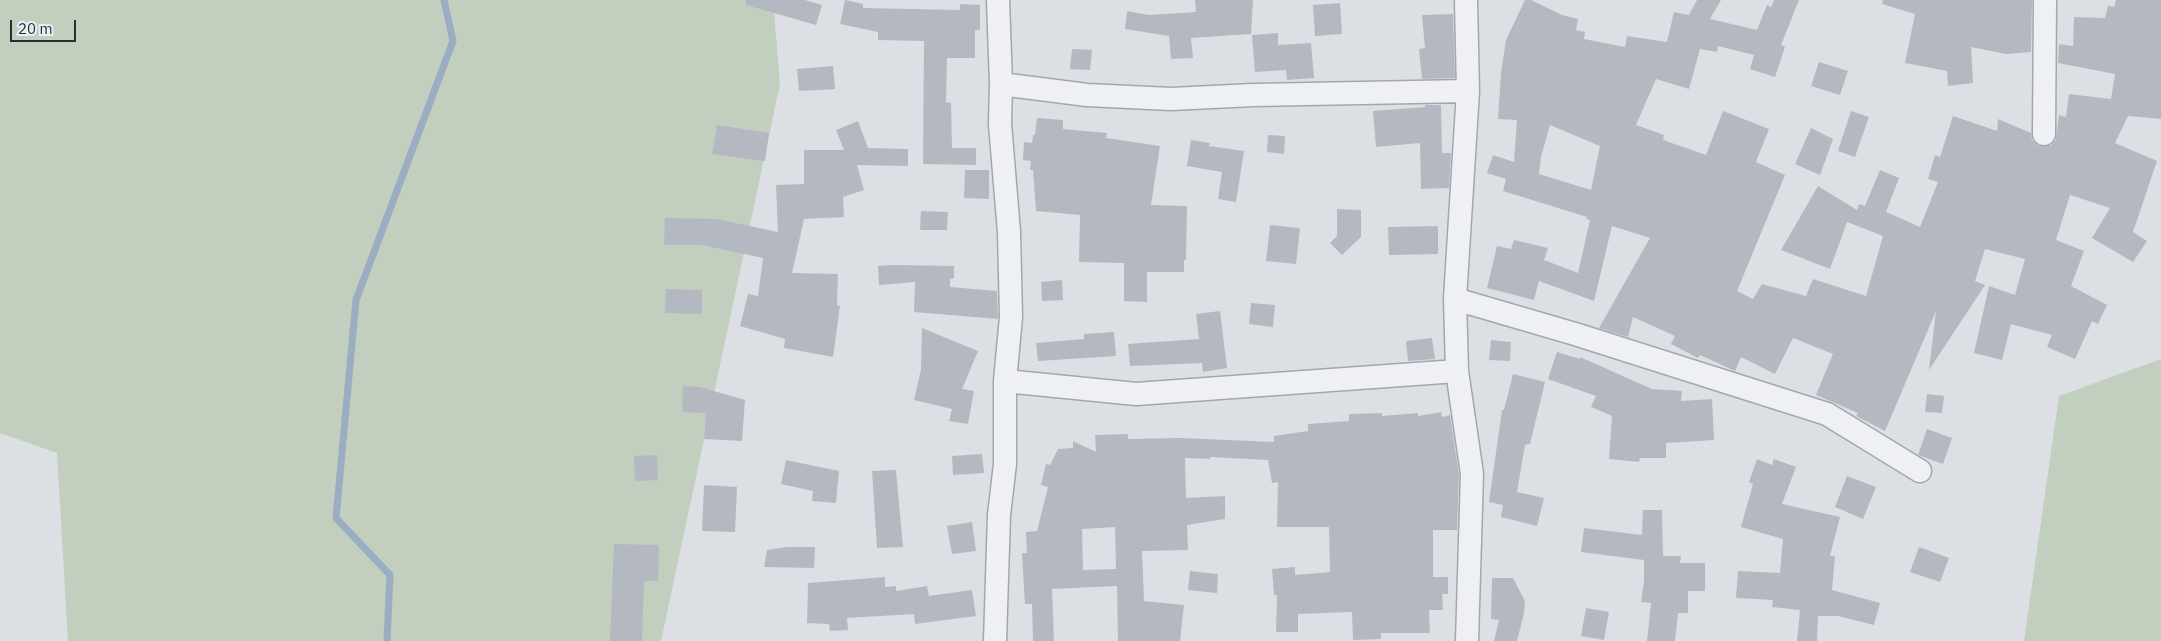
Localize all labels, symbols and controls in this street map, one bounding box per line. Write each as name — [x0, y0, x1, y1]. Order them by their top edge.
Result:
scale bar — [12, 10, 79, 42]
text: 20 m — [18, 19, 53, 38]

